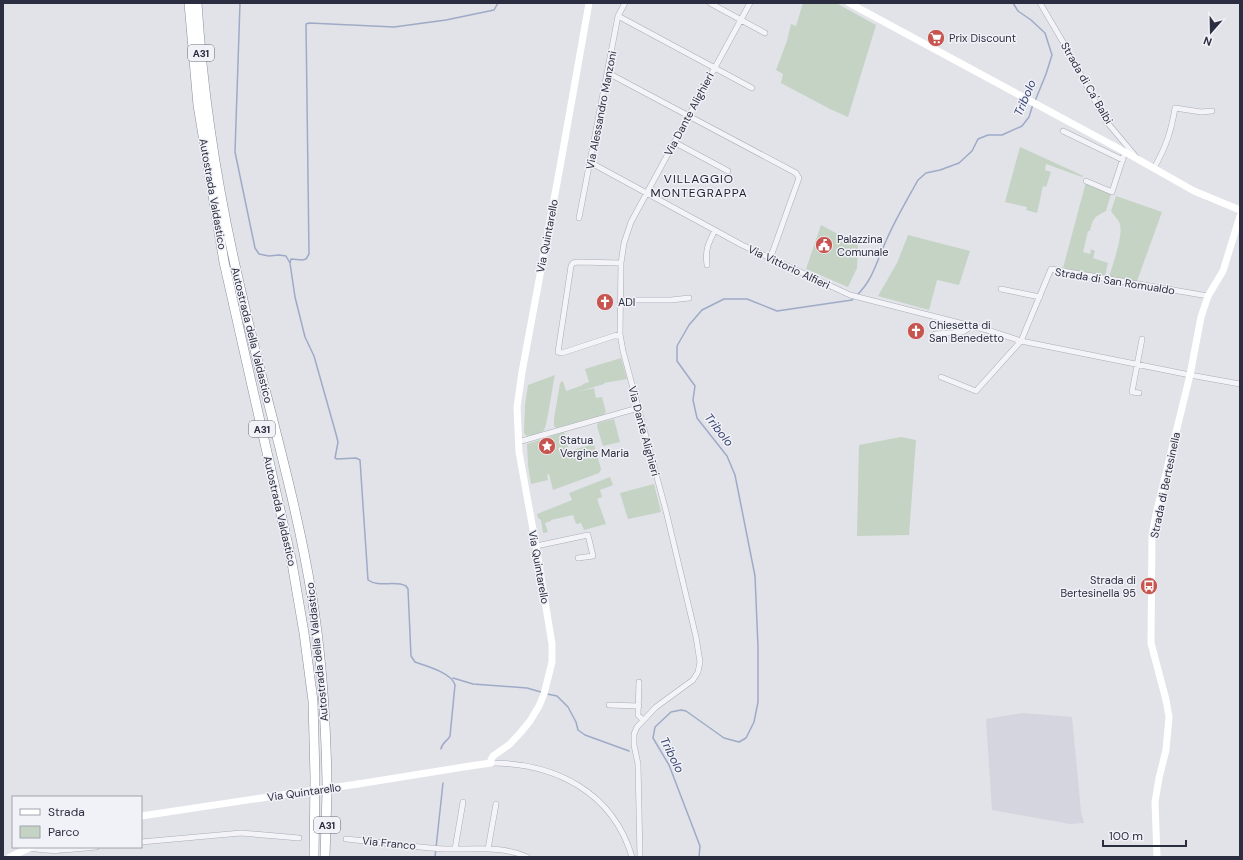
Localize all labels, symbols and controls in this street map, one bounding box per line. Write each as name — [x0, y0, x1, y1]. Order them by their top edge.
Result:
north arrow — [1191, 12, 1231, 52]
supermarket icon: Prix Discount — [926, 28, 946, 48]
place label: Prix Discount — [949, 31, 1016, 45]
text: N — [1201, 33, 1214, 49]
street label: Strada di Ca' Balbi — [1058, 40, 1116, 126]
road number: A31 — [188, 45, 214, 61]
street label: Via Alessandro Manzoni — [583, 50, 619, 170]
street label: Via Dante Alighieri — [661, 70, 717, 158]
water label: Tribolo — [1010, 77, 1040, 119]
street label: Autostrada Valdastico — [196, 137, 230, 251]
district label: VILLAGGIO MONTEGRAPPA — [650, 171, 748, 201]
street label: Via Quintarello — [533, 198, 561, 274]
place label: Palazzina Comunale — [837, 232, 889, 259]
public building icon: Palazzina Comunale — [814, 235, 834, 255]
street label: Via Vittorio Alfieri — [746, 242, 832, 292]
street label: Strada di San Romualdo — [1054, 265, 1176, 297]
street label: Autostrada della Valdastico — [228, 266, 276, 404]
church icon: ADI — [595, 292, 615, 312]
place label: ADI — [618, 295, 635, 309]
place label: Chiesetta di San Benedetto — [929, 318, 1004, 345]
church icon: Chiesetta di San Benedetto — [906, 321, 926, 341]
street label: Via Dante Alighieri — [625, 384, 663, 478]
water label: Tribolo — [701, 410, 737, 450]
road number: A31 — [249, 421, 275, 437]
street label: Strada di Bertesinella — [1147, 431, 1183, 539]
place label: Statua Vergine Maria — [560, 433, 629, 460]
place icon: Statua Vergine Maria — [537, 436, 557, 456]
street label: Autostrada Valdastico — [260, 455, 300, 567]
street label: Via Quintarello — [526, 529, 552, 605]
place label: Strada di Bertesinella 95 — [1060, 573, 1136, 600]
bus stop icon: Strada di Bertesinella 95 — [1139, 576, 1159, 596]
street label: Autostrada della Valdastico — [303, 582, 331, 722]
water label: Tribolo — [656, 734, 688, 776]
street label: Via Quintarello — [266, 780, 342, 804]
legend — [12, 796, 142, 848]
text: Strada — [48, 804, 85, 820]
road number: A31 — [314, 817, 340, 833]
scale bar — [1103, 822, 1186, 848]
text: Parco — [48, 824, 79, 840]
text: 100 m — [1109, 828, 1143, 844]
street label: Via Franco — [361, 833, 417, 853]

